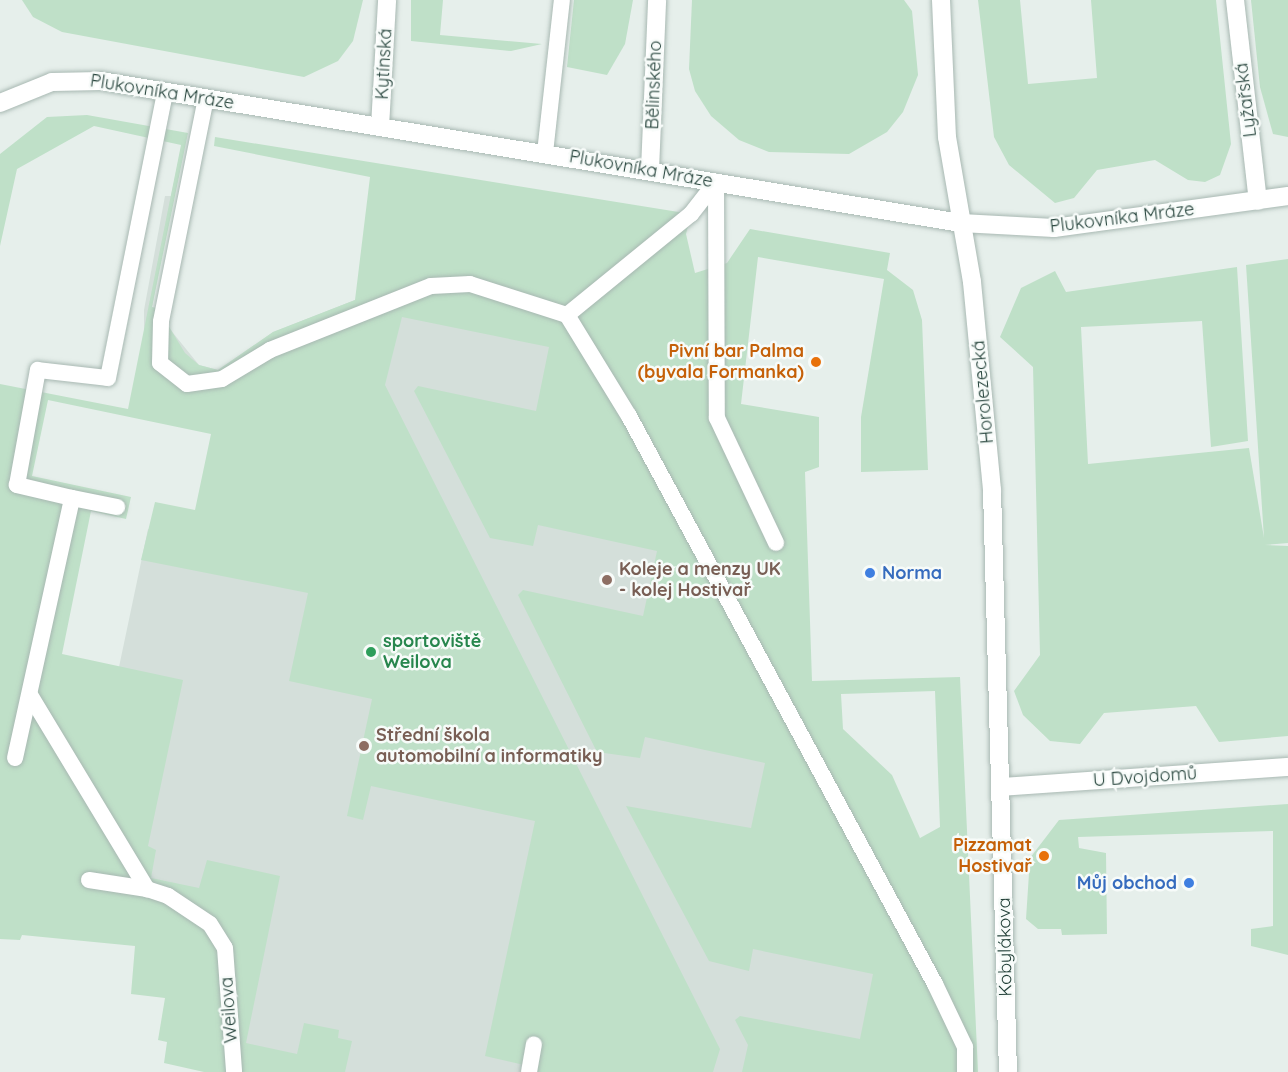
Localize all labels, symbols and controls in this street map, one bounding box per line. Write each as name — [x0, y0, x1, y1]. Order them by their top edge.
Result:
street label: Kytínská — [371, 28, 397, 100]
street label: Bělinského — [642, 40, 666, 130]
street label: Lyžařská — [1231, 62, 1261, 138]
street label: Plukovníka Mráze — [89, 70, 235, 114]
street label: Plukovníka Mráze — [568, 146, 714, 192]
street label: Plukovníka Mráze — [1049, 198, 1195, 238]
street label: Horolezecká — [968, 339, 998, 445]
place label: Pivní bar Palma (byvala Formanka) — [638, 341, 804, 384]
marker: Pivní bar Palma (byvala Formanka) — [809, 355, 823, 369]
place label: Koleje a menzy UK - kolej Hostivař — [619, 559, 781, 602]
place label: Norma — [882, 562, 942, 584]
marker: Norma — [863, 566, 877, 580]
marker: Koleje a menzy UK - kolej Hostivař — [600, 573, 614, 587]
place label: sportoviště Weilova — [383, 631, 481, 674]
marker: sportoviště Weilova — [364, 645, 378, 659]
place label: Střední škola automobilní a informatiky — [376, 725, 602, 768]
marker: Střední škola automobilní a informatiky — [357, 739, 371, 753]
street label: U Dvojdomů — [1092, 763, 1198, 791]
place label: Pizzamat Hostivař — [953, 835, 1032, 878]
marker: Pizzamat Hostivař — [1037, 849, 1051, 863]
place label: Můj obchod — [1077, 872, 1177, 894]
marker: Můj obchod — [1182, 876, 1196, 890]
street label: Kobylákova — [993, 897, 1017, 997]
street label: Weilova — [216, 976, 242, 1044]

